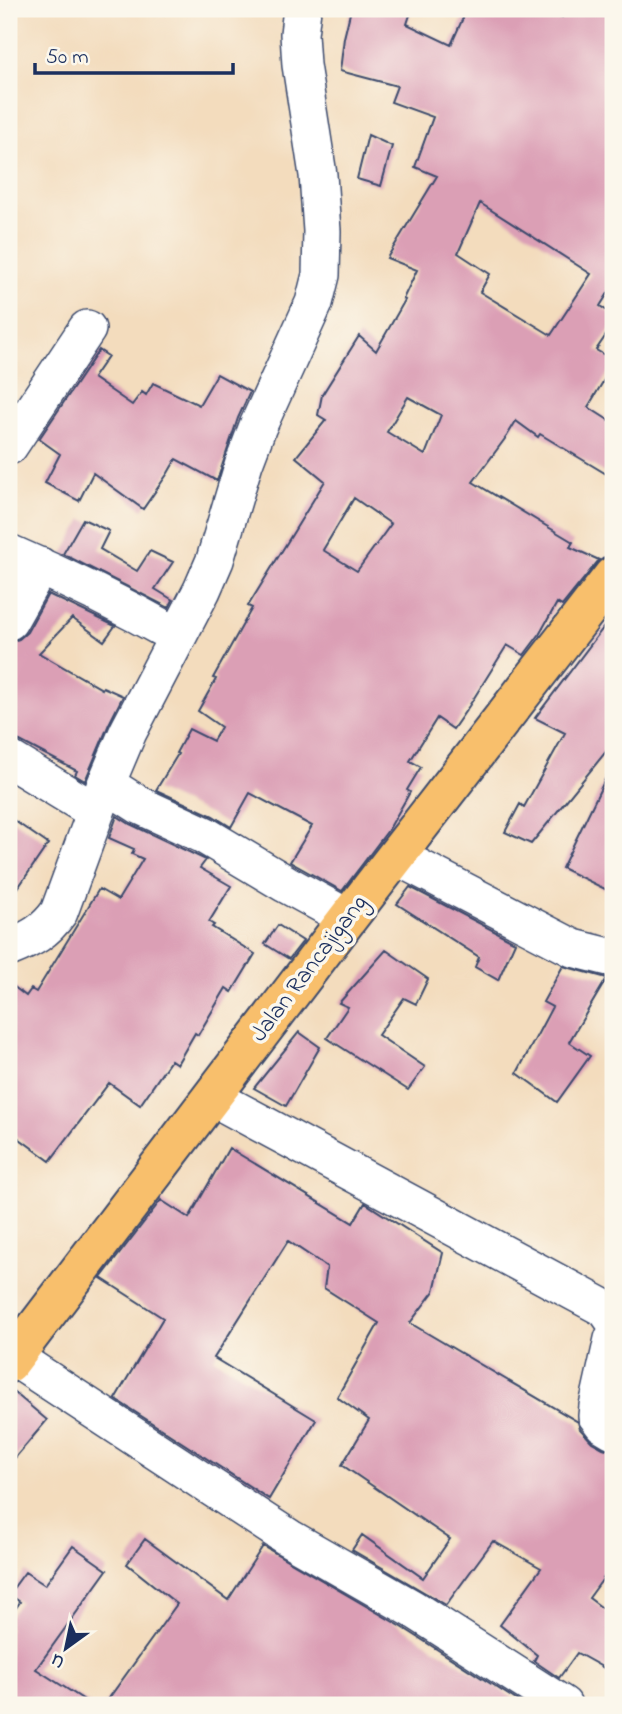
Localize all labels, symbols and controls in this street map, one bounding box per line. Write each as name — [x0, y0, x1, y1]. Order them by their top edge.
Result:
scale bar — [35, 32, 233, 76]
text: 50 m — [46, 43, 89, 73]
street label: Jalan Rancajigang — [243, 888, 377, 1050]
north arrow — [32, 1612, 102, 1682]
text: U — [46, 1646, 70, 1675]

